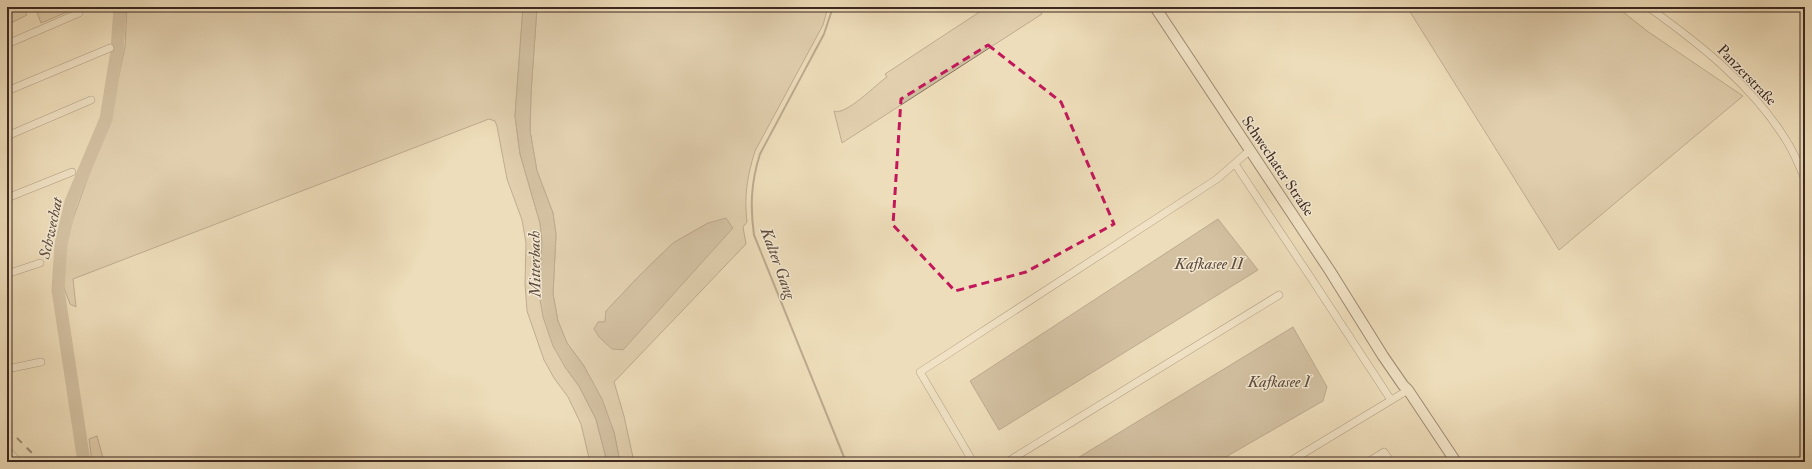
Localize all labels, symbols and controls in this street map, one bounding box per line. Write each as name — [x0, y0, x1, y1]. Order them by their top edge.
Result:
street label: Panzerstraße — [1713, 41, 1780, 110]
street label: Schwechater Straße — [1237, 113, 1318, 220]
water label: Schwechat — [34, 194, 68, 262]
water label: Kalter Gang — [756, 224, 801, 303]
water label: Mitterbach — [524, 231, 546, 298]
water label: Kafkasee II — [1174, 254, 1246, 274]
water label: Kafkasee I — [1247, 372, 1313, 392]

